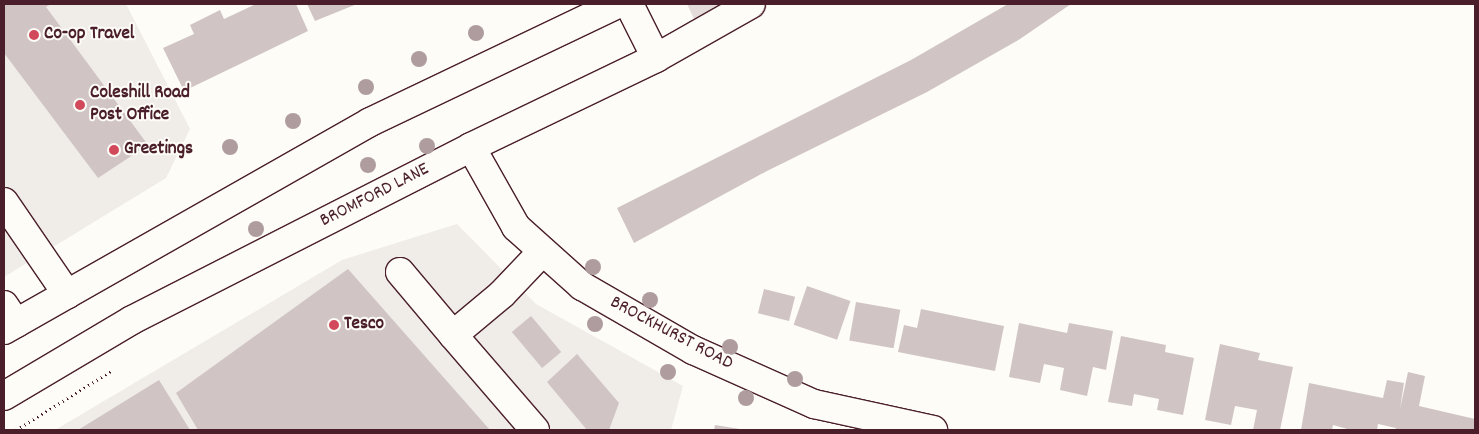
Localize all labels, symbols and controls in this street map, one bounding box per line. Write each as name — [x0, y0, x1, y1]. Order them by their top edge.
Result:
place label: Co-op Travel — [44, 24, 134, 46]
marker: Co-op Travel — [28, 29, 40, 41]
place label: Coleshill Road Post Office — [90, 83, 190, 127]
marker: Coleshill Road Post Office — [74, 99, 86, 111]
place label: Greetings — [124, 139, 193, 161]
marker: Greetings — [108, 144, 120, 156]
street label: BROMFORD LANE — [317, 159, 433, 233]
street label: BROCKHURST ROAD — [606, 292, 736, 376]
place label: Tesco — [344, 314, 384, 336]
marker: Tesco — [328, 319, 340, 331]

